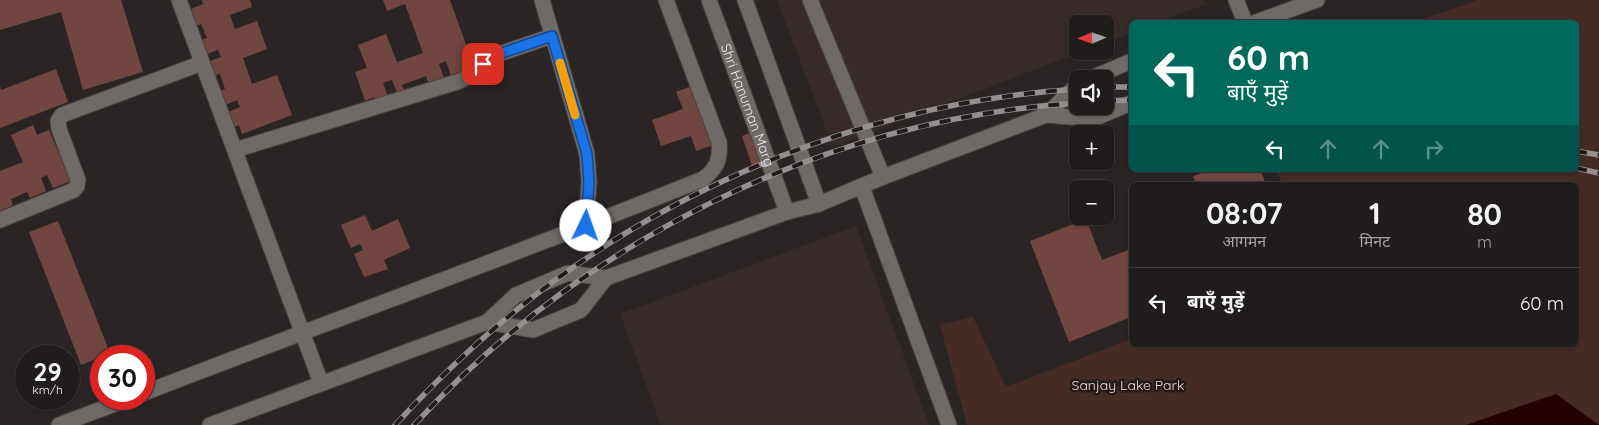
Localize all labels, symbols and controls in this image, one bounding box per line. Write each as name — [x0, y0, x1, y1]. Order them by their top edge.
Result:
north arrow — [1069, 15, 1114, 60]
map controls — [1069, 15, 1114, 225]
text: 60 m — [1227, 35, 1310, 79]
icon: left — [1144, 40, 1209, 105]
street label: Shri Hanuman Marg — [717, 41, 779, 169]
pin — [462, 43, 504, 85]
icon: arrive — [469, 50, 497, 78]
button: sound — [1069, 70, 1114, 115]
text: बाएँ मुड़ें — [1227, 78, 1288, 106]
button: + — [1069, 125, 1114, 170]
icon: left — [1261, 135, 1289, 163]
icon: ahead — [1314, 135, 1342, 163]
icon: ahead — [1367, 135, 1395, 163]
icon: right — [1420, 135, 1448, 163]
button: − — [1069, 180, 1114, 225]
text: 08:07 — [1206, 194, 1283, 232]
text: 1 — [1369, 194, 1381, 232]
text: 80 — [1467, 195, 1502, 233]
position arrow — [559, 199, 611, 251]
text: आगमन — [1222, 231, 1266, 251]
text: मिनट — [1360, 231, 1390, 251]
text: m — [1477, 232, 1492, 252]
icon: left — [1144, 289, 1172, 317]
text: बाएँ मुड़ें — [1187, 289, 1244, 313]
text: 60 m — [1520, 291, 1564, 315]
speed limit sign: 30 — [90, 345, 155, 410]
text: 29 — [33, 356, 62, 387]
park label: Sanjay Lake Park — [1072, 376, 1184, 394]
text: km/h — [32, 382, 63, 397]

